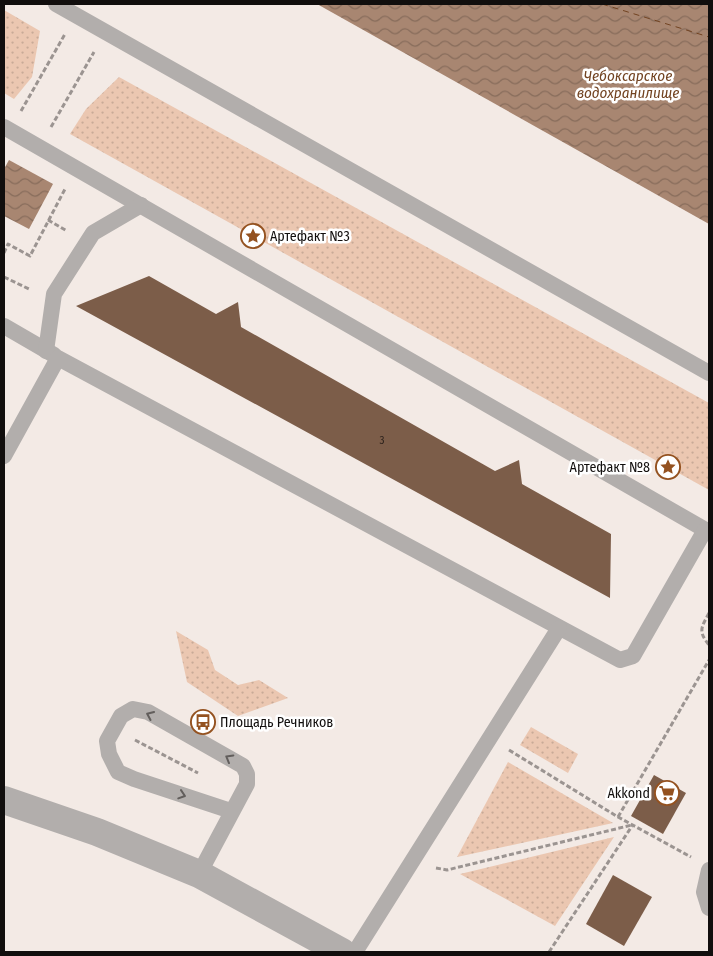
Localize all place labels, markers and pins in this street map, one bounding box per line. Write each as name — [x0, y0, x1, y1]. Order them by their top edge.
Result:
place icon: Артефакт №3 — [240, 223, 266, 249]
place label: Артефакт №3 — [270, 228, 350, 245]
place icon: Артефакт №8 — [655, 454, 681, 480]
place label: Артефакт №8 — [570, 459, 650, 476]
bus stop icon: Площадь Речников — [190, 709, 216, 735]
place label: Площадь Речников — [220, 714, 333, 731]
supermarket icon: Akkond — [654, 780, 680, 806]
place label: Akkond — [607, 785, 650, 802]

